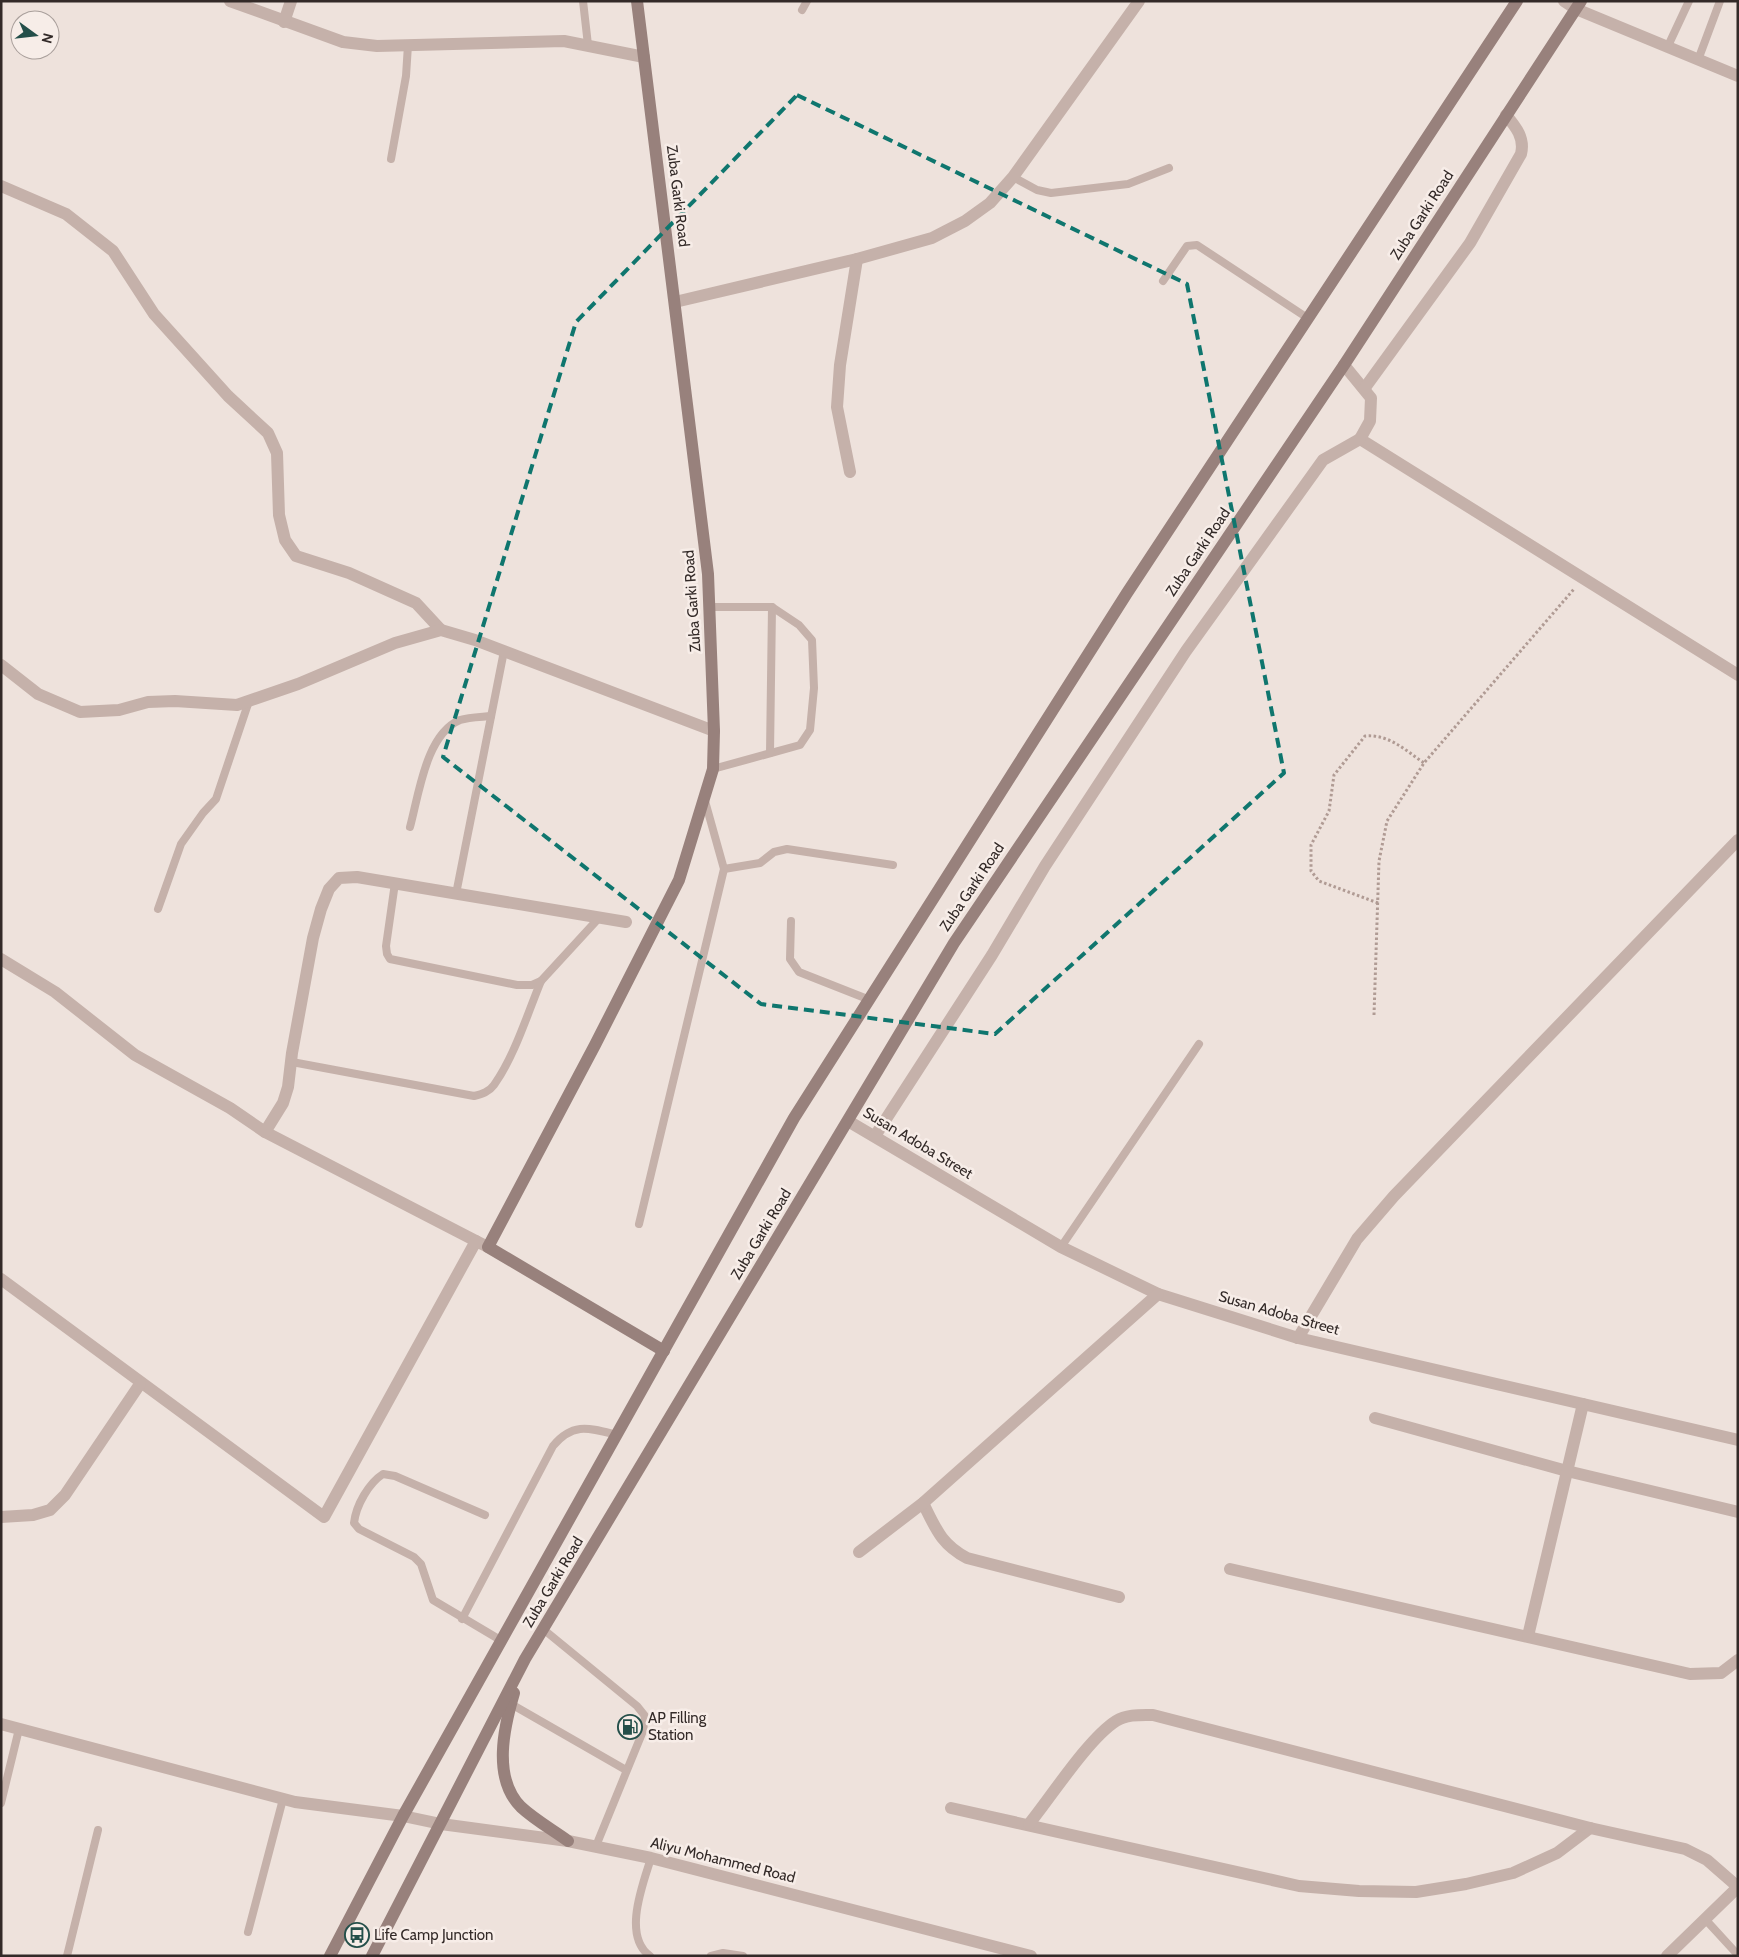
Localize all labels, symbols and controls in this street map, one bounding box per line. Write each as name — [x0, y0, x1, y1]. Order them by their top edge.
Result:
north arrow — [10, 10, 60, 60]
text: N — [38, 31, 58, 45]
street label: Zuba Garki Road — [663, 144, 693, 248]
street label: Zuba Garki Road — [1387, 167, 1457, 263]
street label: Zuba Garki Road — [1162, 505, 1234, 599]
street label: Zuba Garki Road — [679, 549, 705, 653]
street label: Zuba Garki Road — [936, 840, 1008, 934]
street label: Susan Adoba Street — [860, 1103, 976, 1183]
street label: Zuba Garki Road — [727, 1185, 795, 1283]
street label: Susan Adoba Street — [1217, 1287, 1341, 1339]
street label: Zuba Garki Road — [519, 1533, 587, 1631]
place label: AP Filling Station — [648, 1709, 707, 1744]
fuel station icon: AP Filling Station — [617, 1714, 643, 1740]
street label: Aliyu Mohammed Road — [649, 1833, 797, 1887]
bus stop icon: Life Camp Junction — [344, 1922, 370, 1948]
place label: Life Camp Junction — [374, 1926, 493, 1944]

